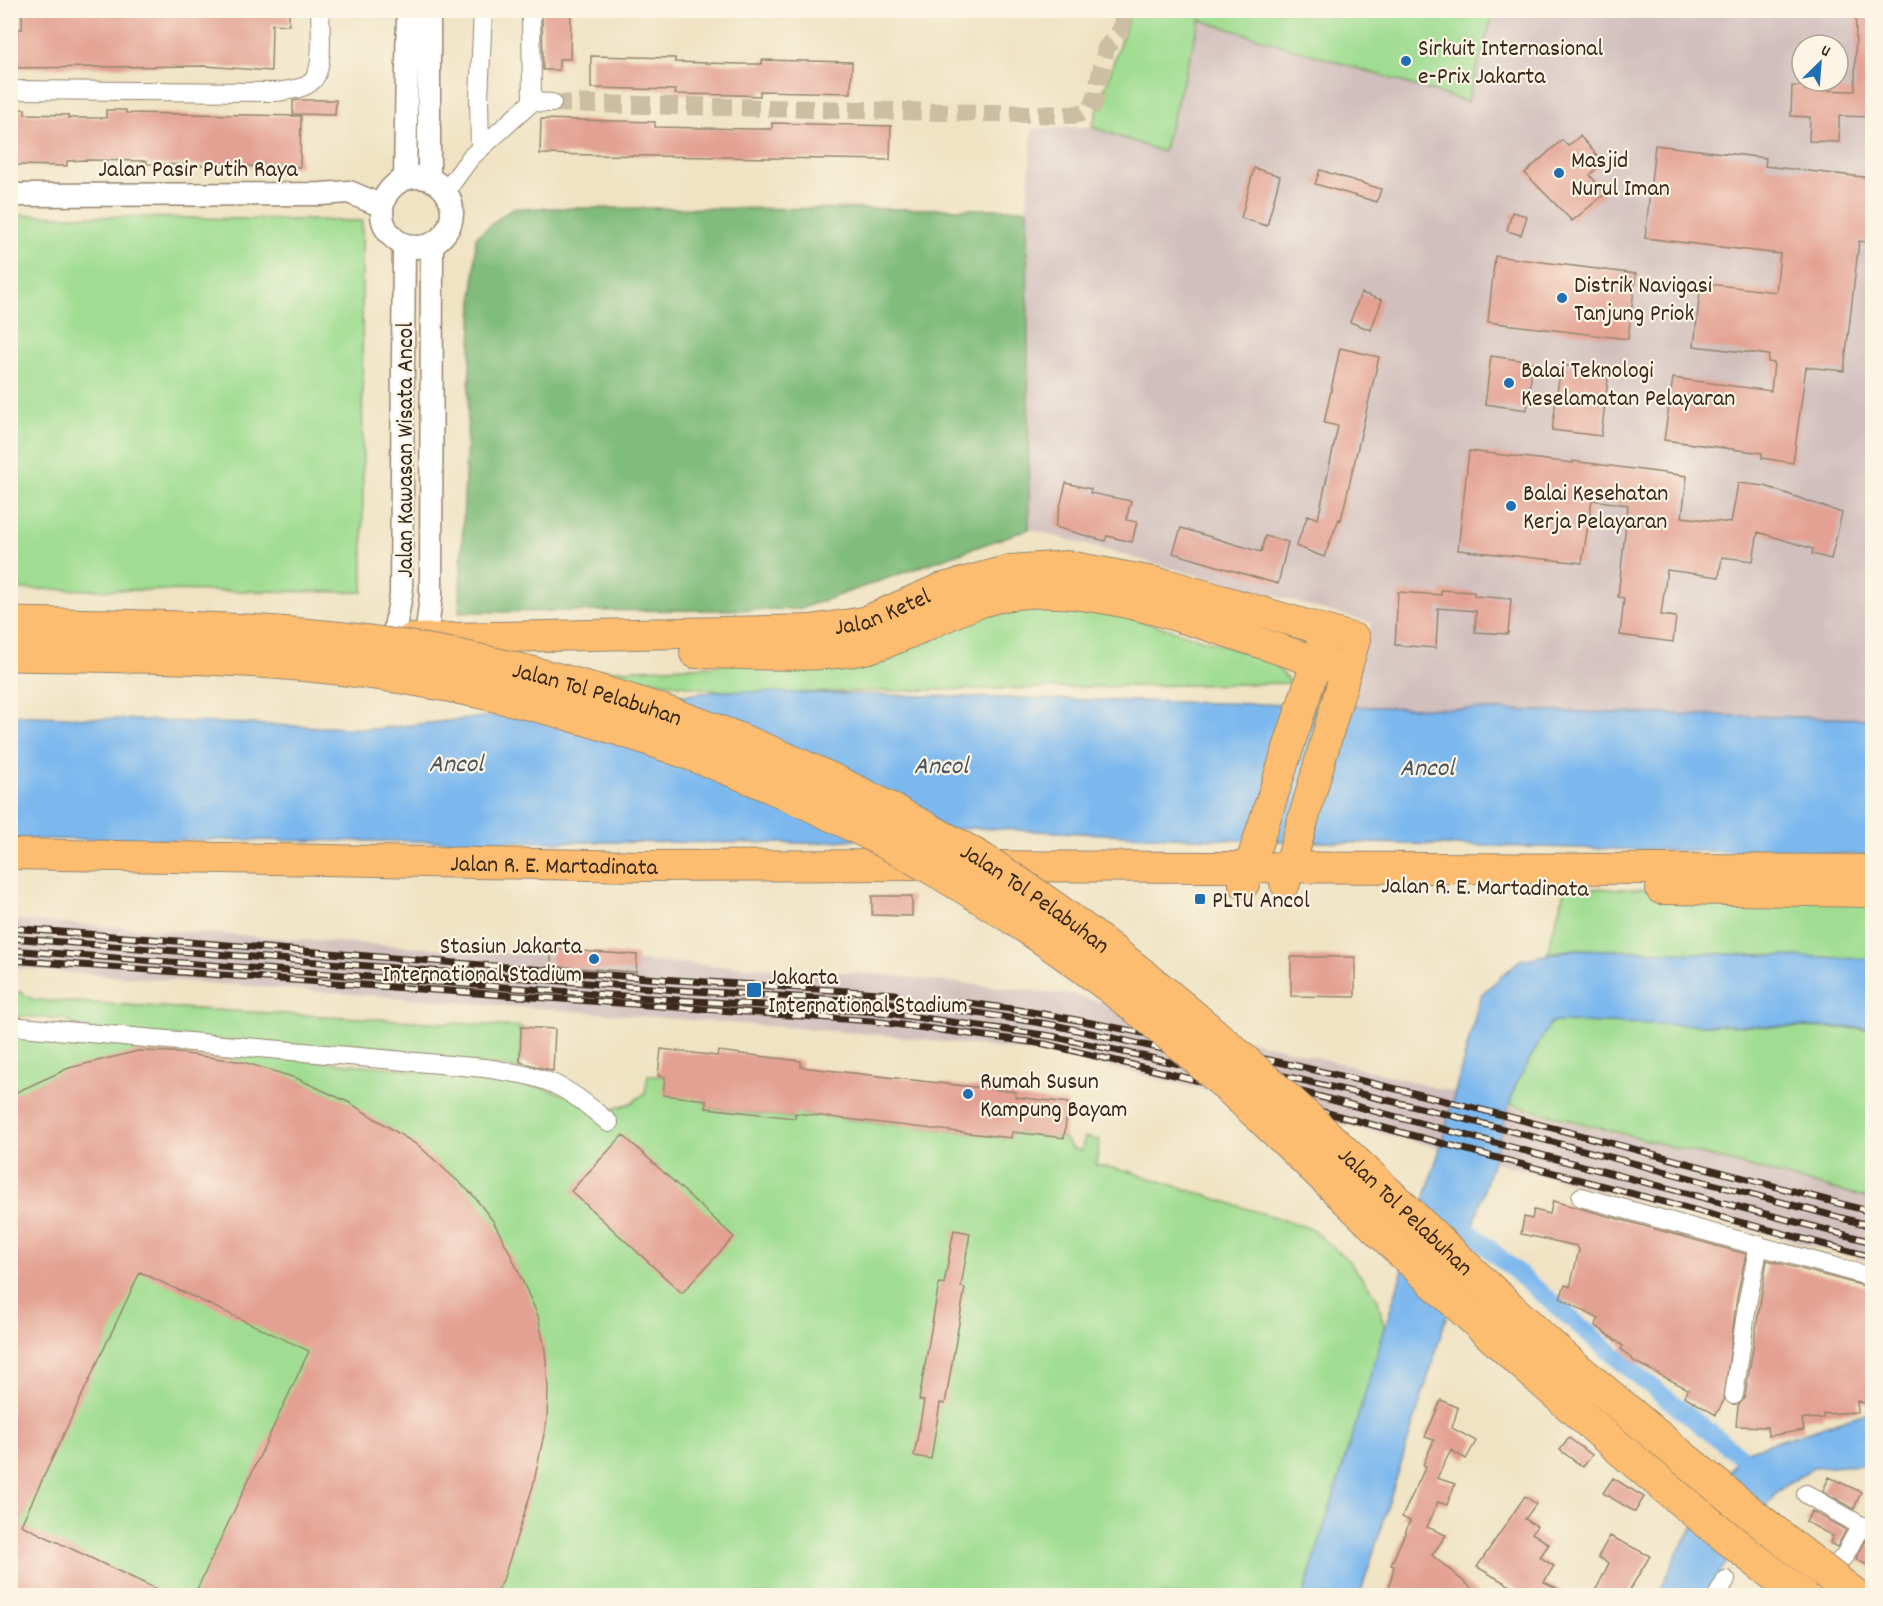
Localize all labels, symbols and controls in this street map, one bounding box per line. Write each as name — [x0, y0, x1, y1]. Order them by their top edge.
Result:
place label: Sirkuit Internasional e-Prix Jakarta — [1418, 33, 1604, 95]
north arrow — [1790, 33, 1850, 93]
text: U — [1817, 40, 1834, 64]
marker: Sirkuit Internasional e-Prix Jakarta — [1399, 54, 1413, 68]
place label: Masjid Nurul Iman — [1571, 145, 1670, 207]
street label: Jalan Pasir Putih Raya — [98, 154, 298, 188]
marker: Masjid Nurul Iman — [1552, 166, 1566, 180]
place label: Distrik Navigasi Tanjung Priok — [1574, 270, 1712, 332]
marker: Distrik Navigasi Tanjung Priok — [1555, 291, 1569, 305]
street label: Jalan Kawasan Wisata Ancol — [390, 322, 424, 578]
place label: Balai Teknologi Keselamatan Pelayaran — [1521, 355, 1735, 417]
marker: Balai Teknologi Keselamatan Pelayaran — [1502, 376, 1516, 390]
place label: Balai Kesehatan Kerja Pelayaran — [1523, 478, 1668, 540]
marker: Balai Kesehatan Kerja Pelayaran — [1504, 499, 1518, 513]
street label: Jalan Ketel — [832, 581, 937, 646]
street label: Jalan Tol Pelabuhan — [508, 655, 686, 737]
water label: Ancol — [429, 747, 485, 784]
water label: Ancol — [914, 749, 970, 786]
water label: Ancol — [1400, 751, 1456, 788]
street label: Jalan Tol Pelabuhan — [953, 836, 1116, 963]
street label: Jalan R. E. Martadinata — [450, 848, 659, 886]
street label: Jalan R. E. Martadinata — [1381, 870, 1590, 908]
place label: PLTU Ancol — [1212, 885, 1310, 919]
marker: PLTU Ancol — [1193, 892, 1207, 906]
place label: Stasiun Jakarta International Stadium — [382, 931, 583, 993]
marker: Stasiun Jakarta International Stadium — [587, 952, 601, 966]
place label: Jakarta International Stadium — [768, 962, 968, 1024]
marker: Jakarta International Stadium — [745, 981, 763, 999]
place label: Rumah Susun Kampung Bayam — [980, 1066, 1127, 1128]
marker: Rumah Susun Kampung Bayam — [961, 1087, 975, 1101]
street label: Jalan Tol Pelabuhan — [1329, 1140, 1480, 1285]

